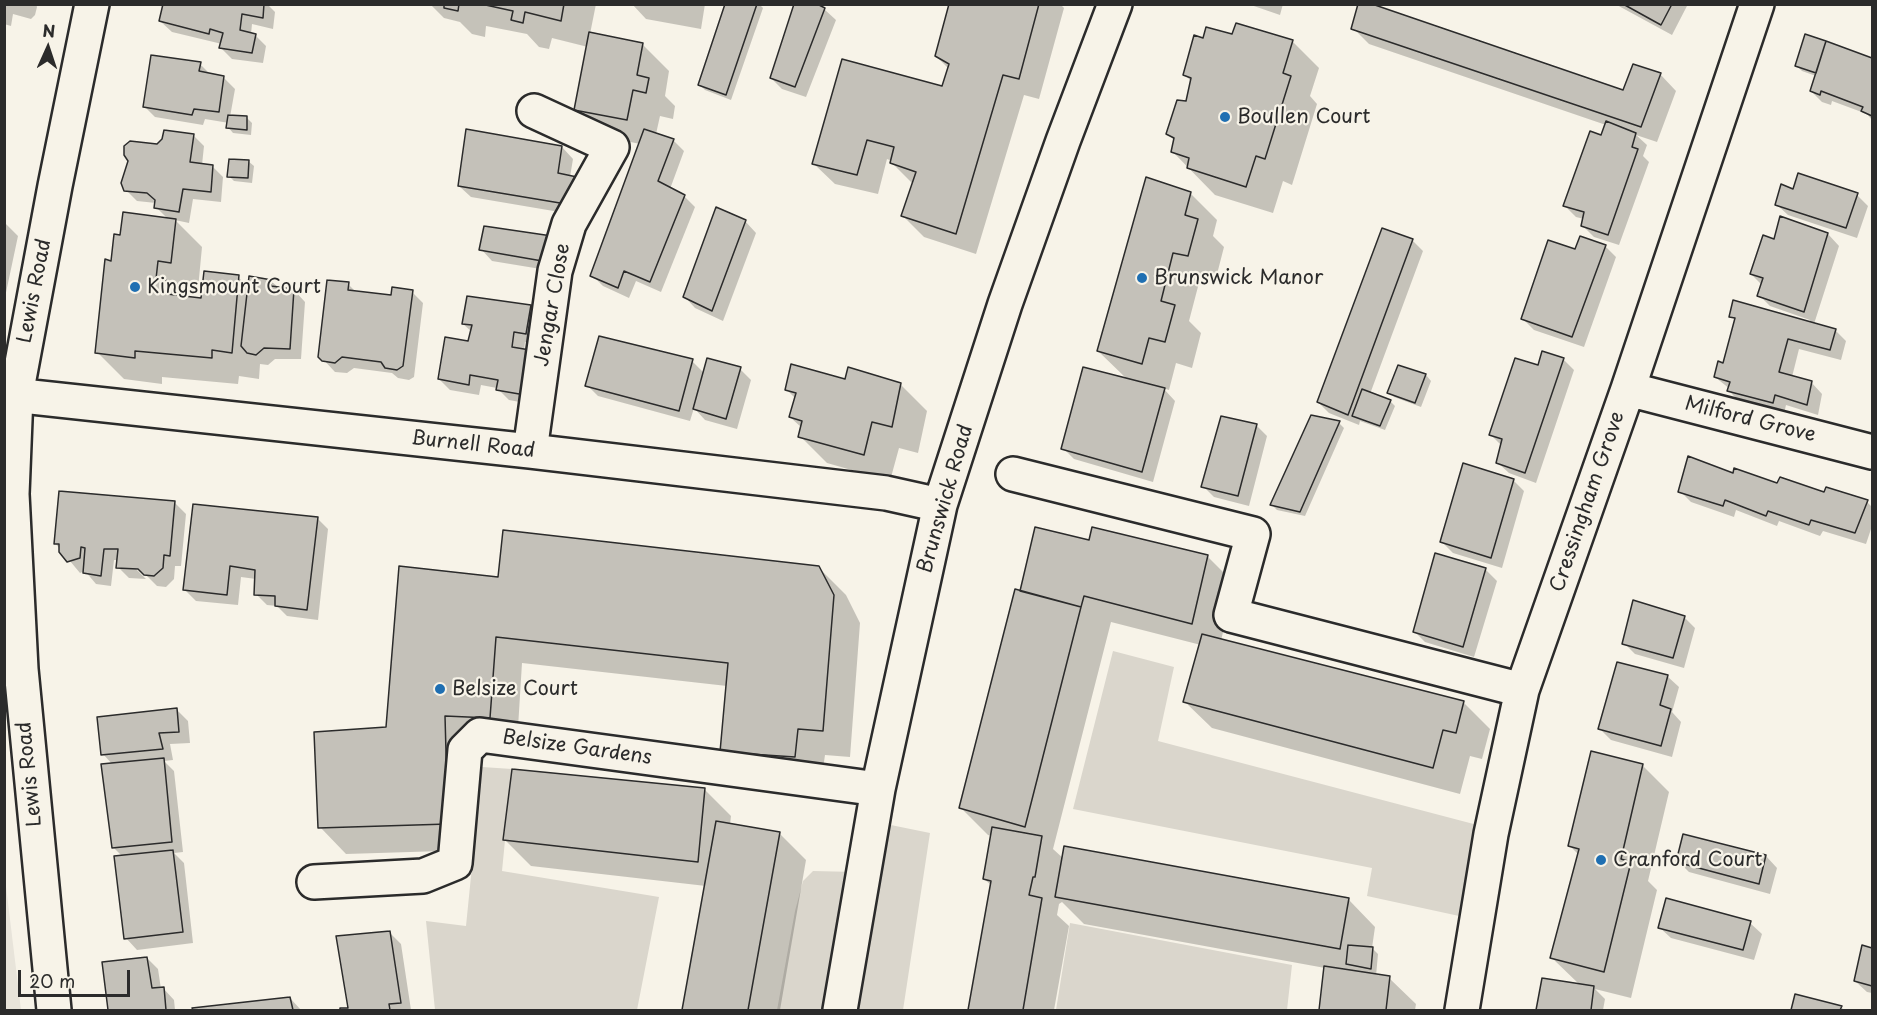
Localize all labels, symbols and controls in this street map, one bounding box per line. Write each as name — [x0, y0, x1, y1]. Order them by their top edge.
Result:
north arrow — [18, 18, 78, 78]
text: N — [42, 18, 56, 42]
place label: Boullen Court — [1237, 105, 1370, 129]
marker: Boullen Court — [1218, 110, 1232, 124]
street label: Lewis Road — [13, 237, 57, 345]
street label: Jengar Close — [530, 242, 576, 368]
place label: Brunswick Manor — [1154, 266, 1323, 290]
marker: Brunswick Manor — [1135, 271, 1149, 285]
place label: Kingsmount Court — [147, 275, 321, 299]
marker: Kingsmount Court — [128, 280, 142, 294]
street label: Milford Grove — [1682, 392, 1818, 448]
street label: Cressingham Grove — [1546, 409, 1630, 595]
street label: Brunswick Road — [913, 422, 979, 576]
street label: Burnell Road — [410, 427, 536, 463]
place label: Belsize Court — [452, 677, 578, 701]
marker: Belsize Court — [433, 682, 447, 696]
street label: Lewis Road — [13, 720, 47, 828]
street label: Belsize Gardens — [501, 726, 653, 770]
place label: Cranford Court — [1613, 848, 1763, 872]
marker: Cranford Court — [1594, 853, 1608, 867]
scale bar — [21, 958, 134, 996]
text: 20 m — [29, 967, 75, 994]

